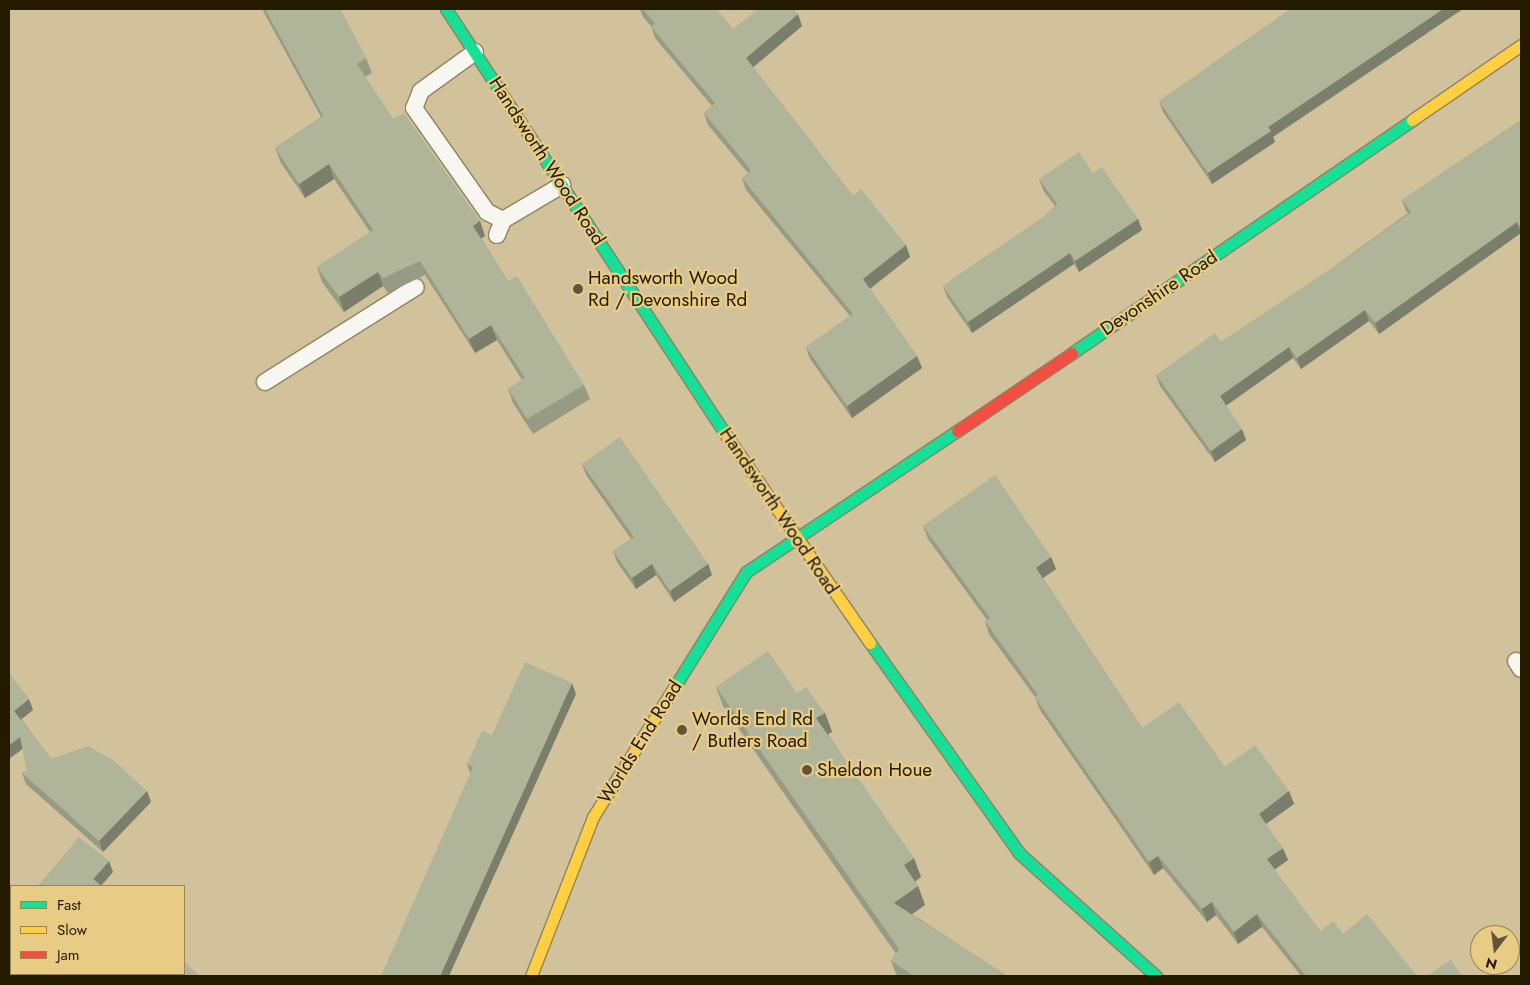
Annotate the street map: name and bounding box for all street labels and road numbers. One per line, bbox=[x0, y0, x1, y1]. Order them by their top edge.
street label: Handsworth Wood Road bbox=[484, 72, 610, 250]
street label: Devonshire Road bbox=[1096, 245, 1222, 341]
street label: Handsworth Wood Road bbox=[715, 423, 843, 599]
street label: Worlds End Road bbox=[593, 676, 687, 808]

